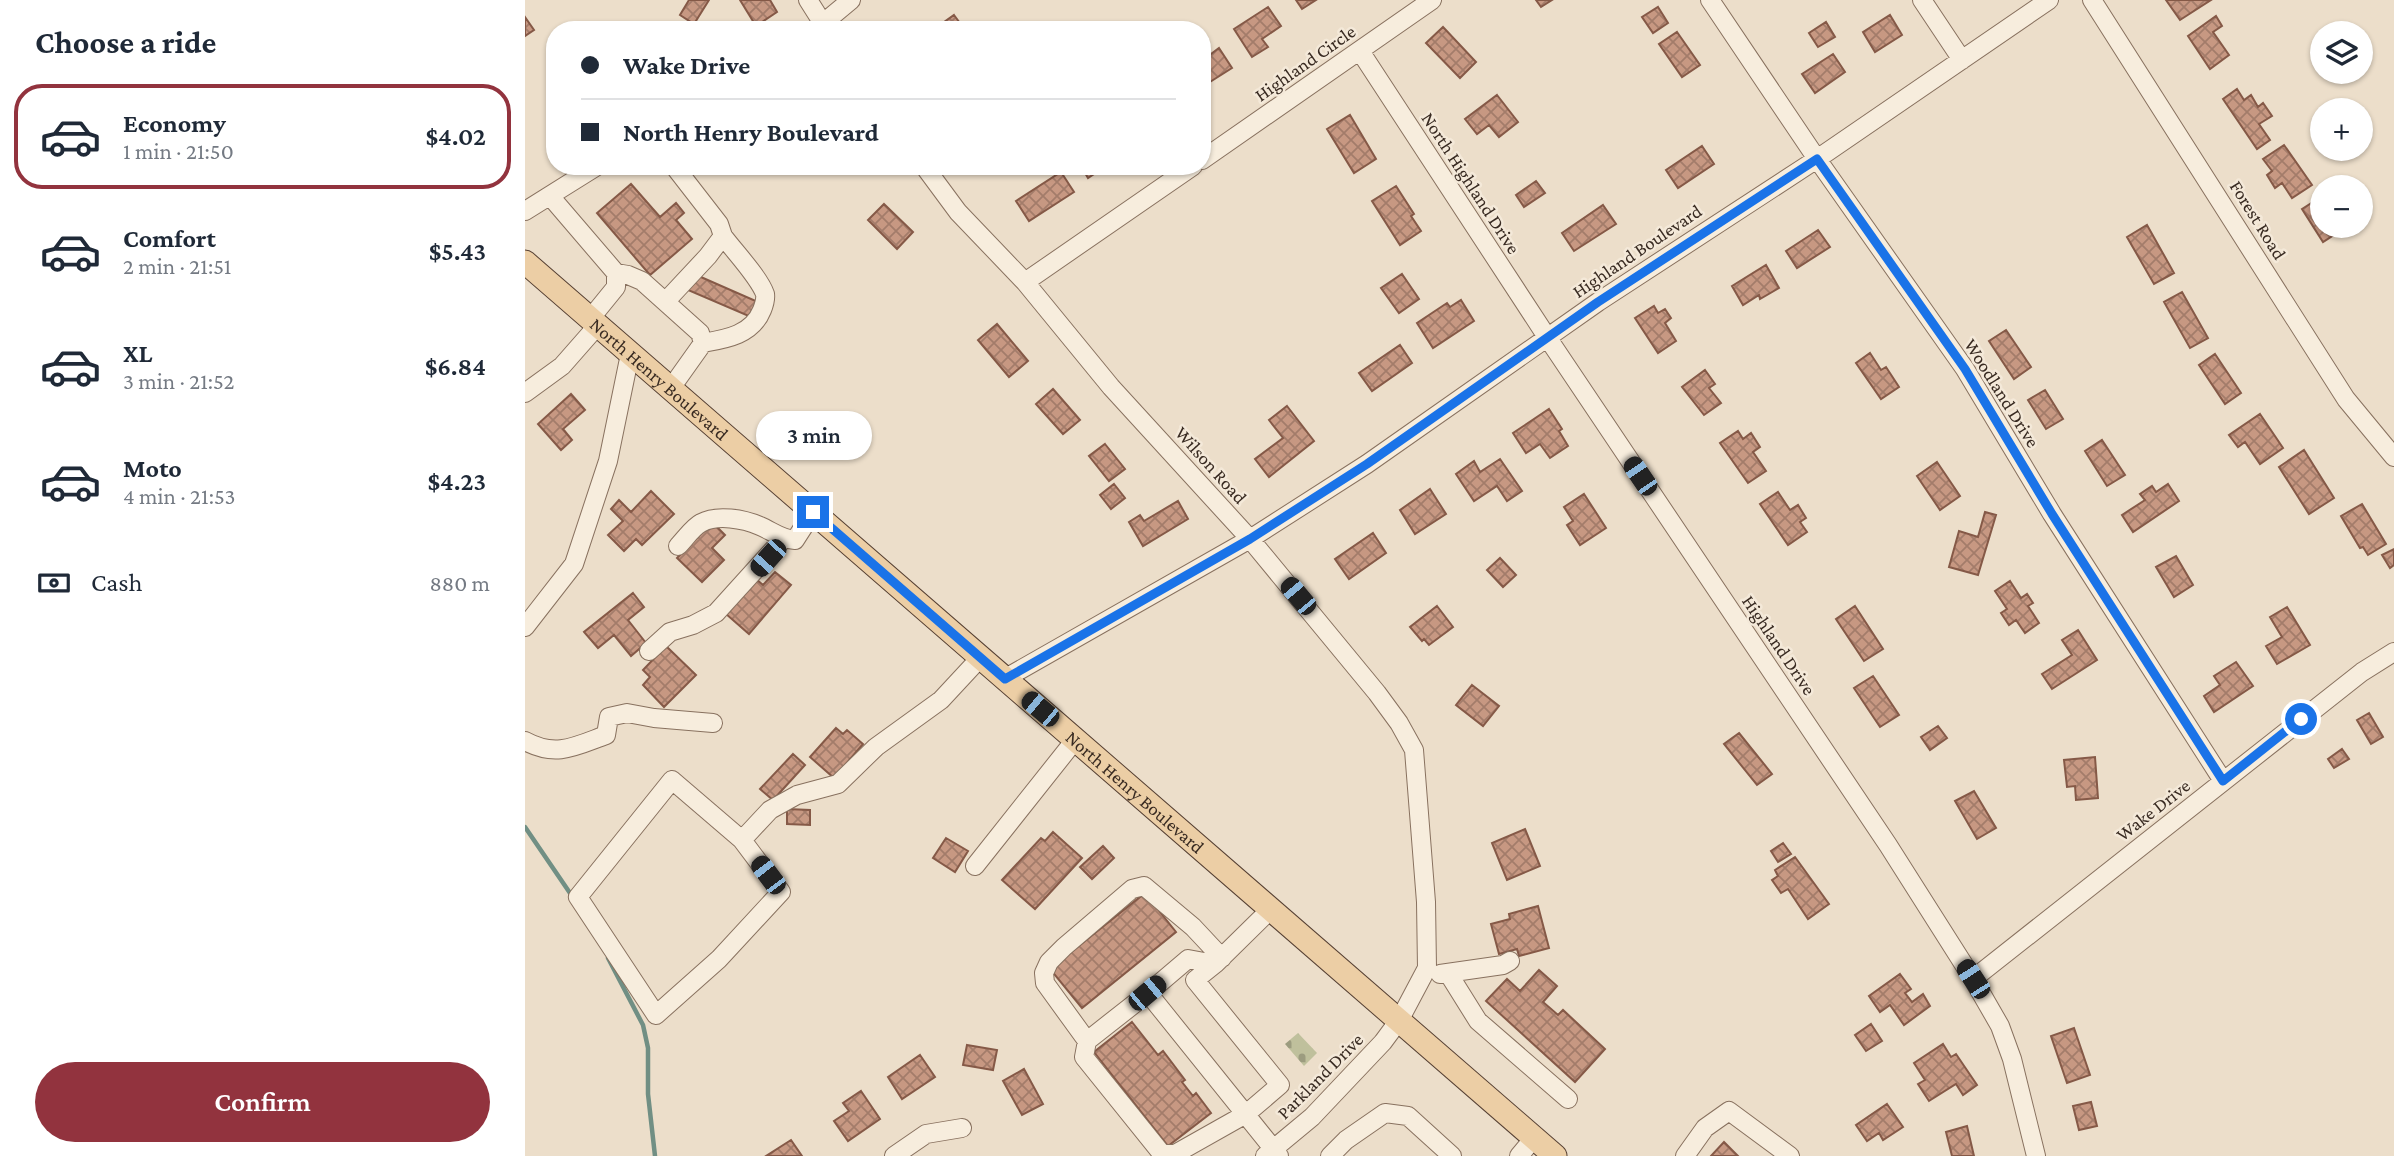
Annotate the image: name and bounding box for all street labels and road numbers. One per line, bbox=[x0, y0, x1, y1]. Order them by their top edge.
street label: Highland Circle bbox=[1251, 21, 1359, 105]
street label: North Highland Drive bbox=[1417, 108, 1525, 258]
street label: Forest Road bbox=[2226, 177, 2290, 263]
street label: Highland Boulevard bbox=[1568, 200, 1706, 302]
street label: North Henry Boulevard bbox=[586, 313, 733, 444]
street label: Woodland Drive bbox=[1960, 335, 2044, 451]
street label: Wilson Road bbox=[1171, 422, 1251, 508]
street label: Highland Drive bbox=[1738, 591, 1820, 699]
street label: North Henry Boulevard bbox=[1062, 726, 1208, 857]
street label: Wake Drive bbox=[2112, 775, 2194, 845]
street label: Parkland Drive bbox=[1273, 1029, 1367, 1123]

